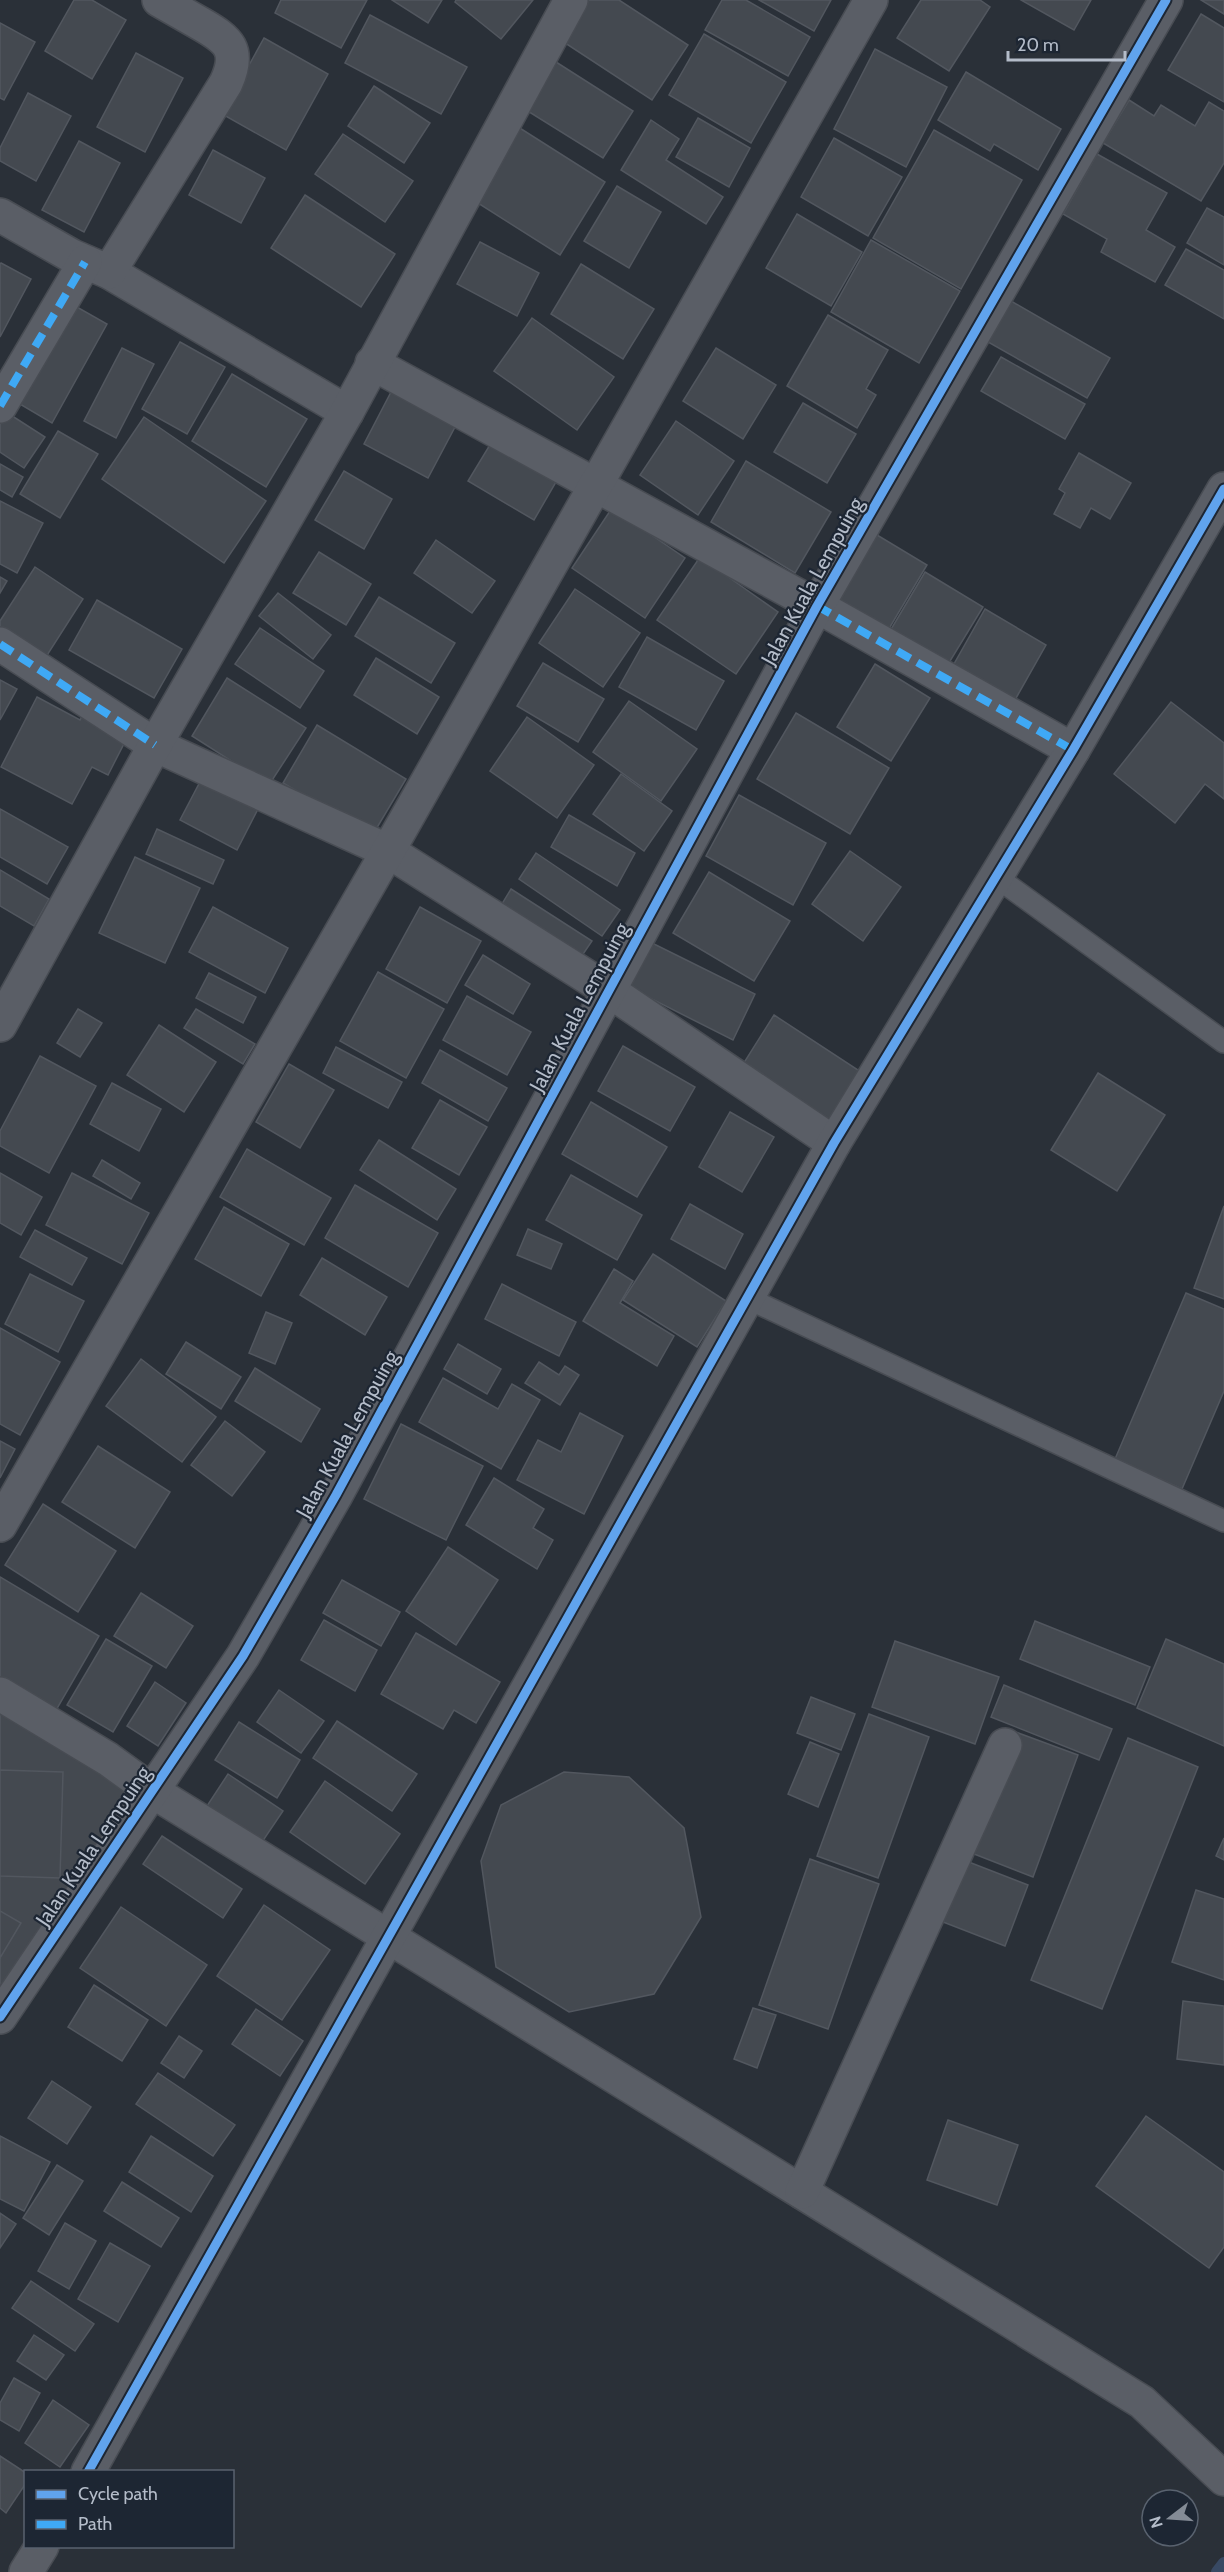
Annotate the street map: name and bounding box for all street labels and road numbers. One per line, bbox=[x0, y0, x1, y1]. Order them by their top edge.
street label: Jalan Kuala Lempuing bbox=[755, 492, 869, 670]
street label: Jalan Kuala Lempuing bbox=[523, 918, 634, 1097]
street label: Jalan Kuala Lempuing bbox=[290, 1345, 404, 1523]
street label: Jalan Kuala Lempuing bbox=[30, 1761, 156, 1932]

